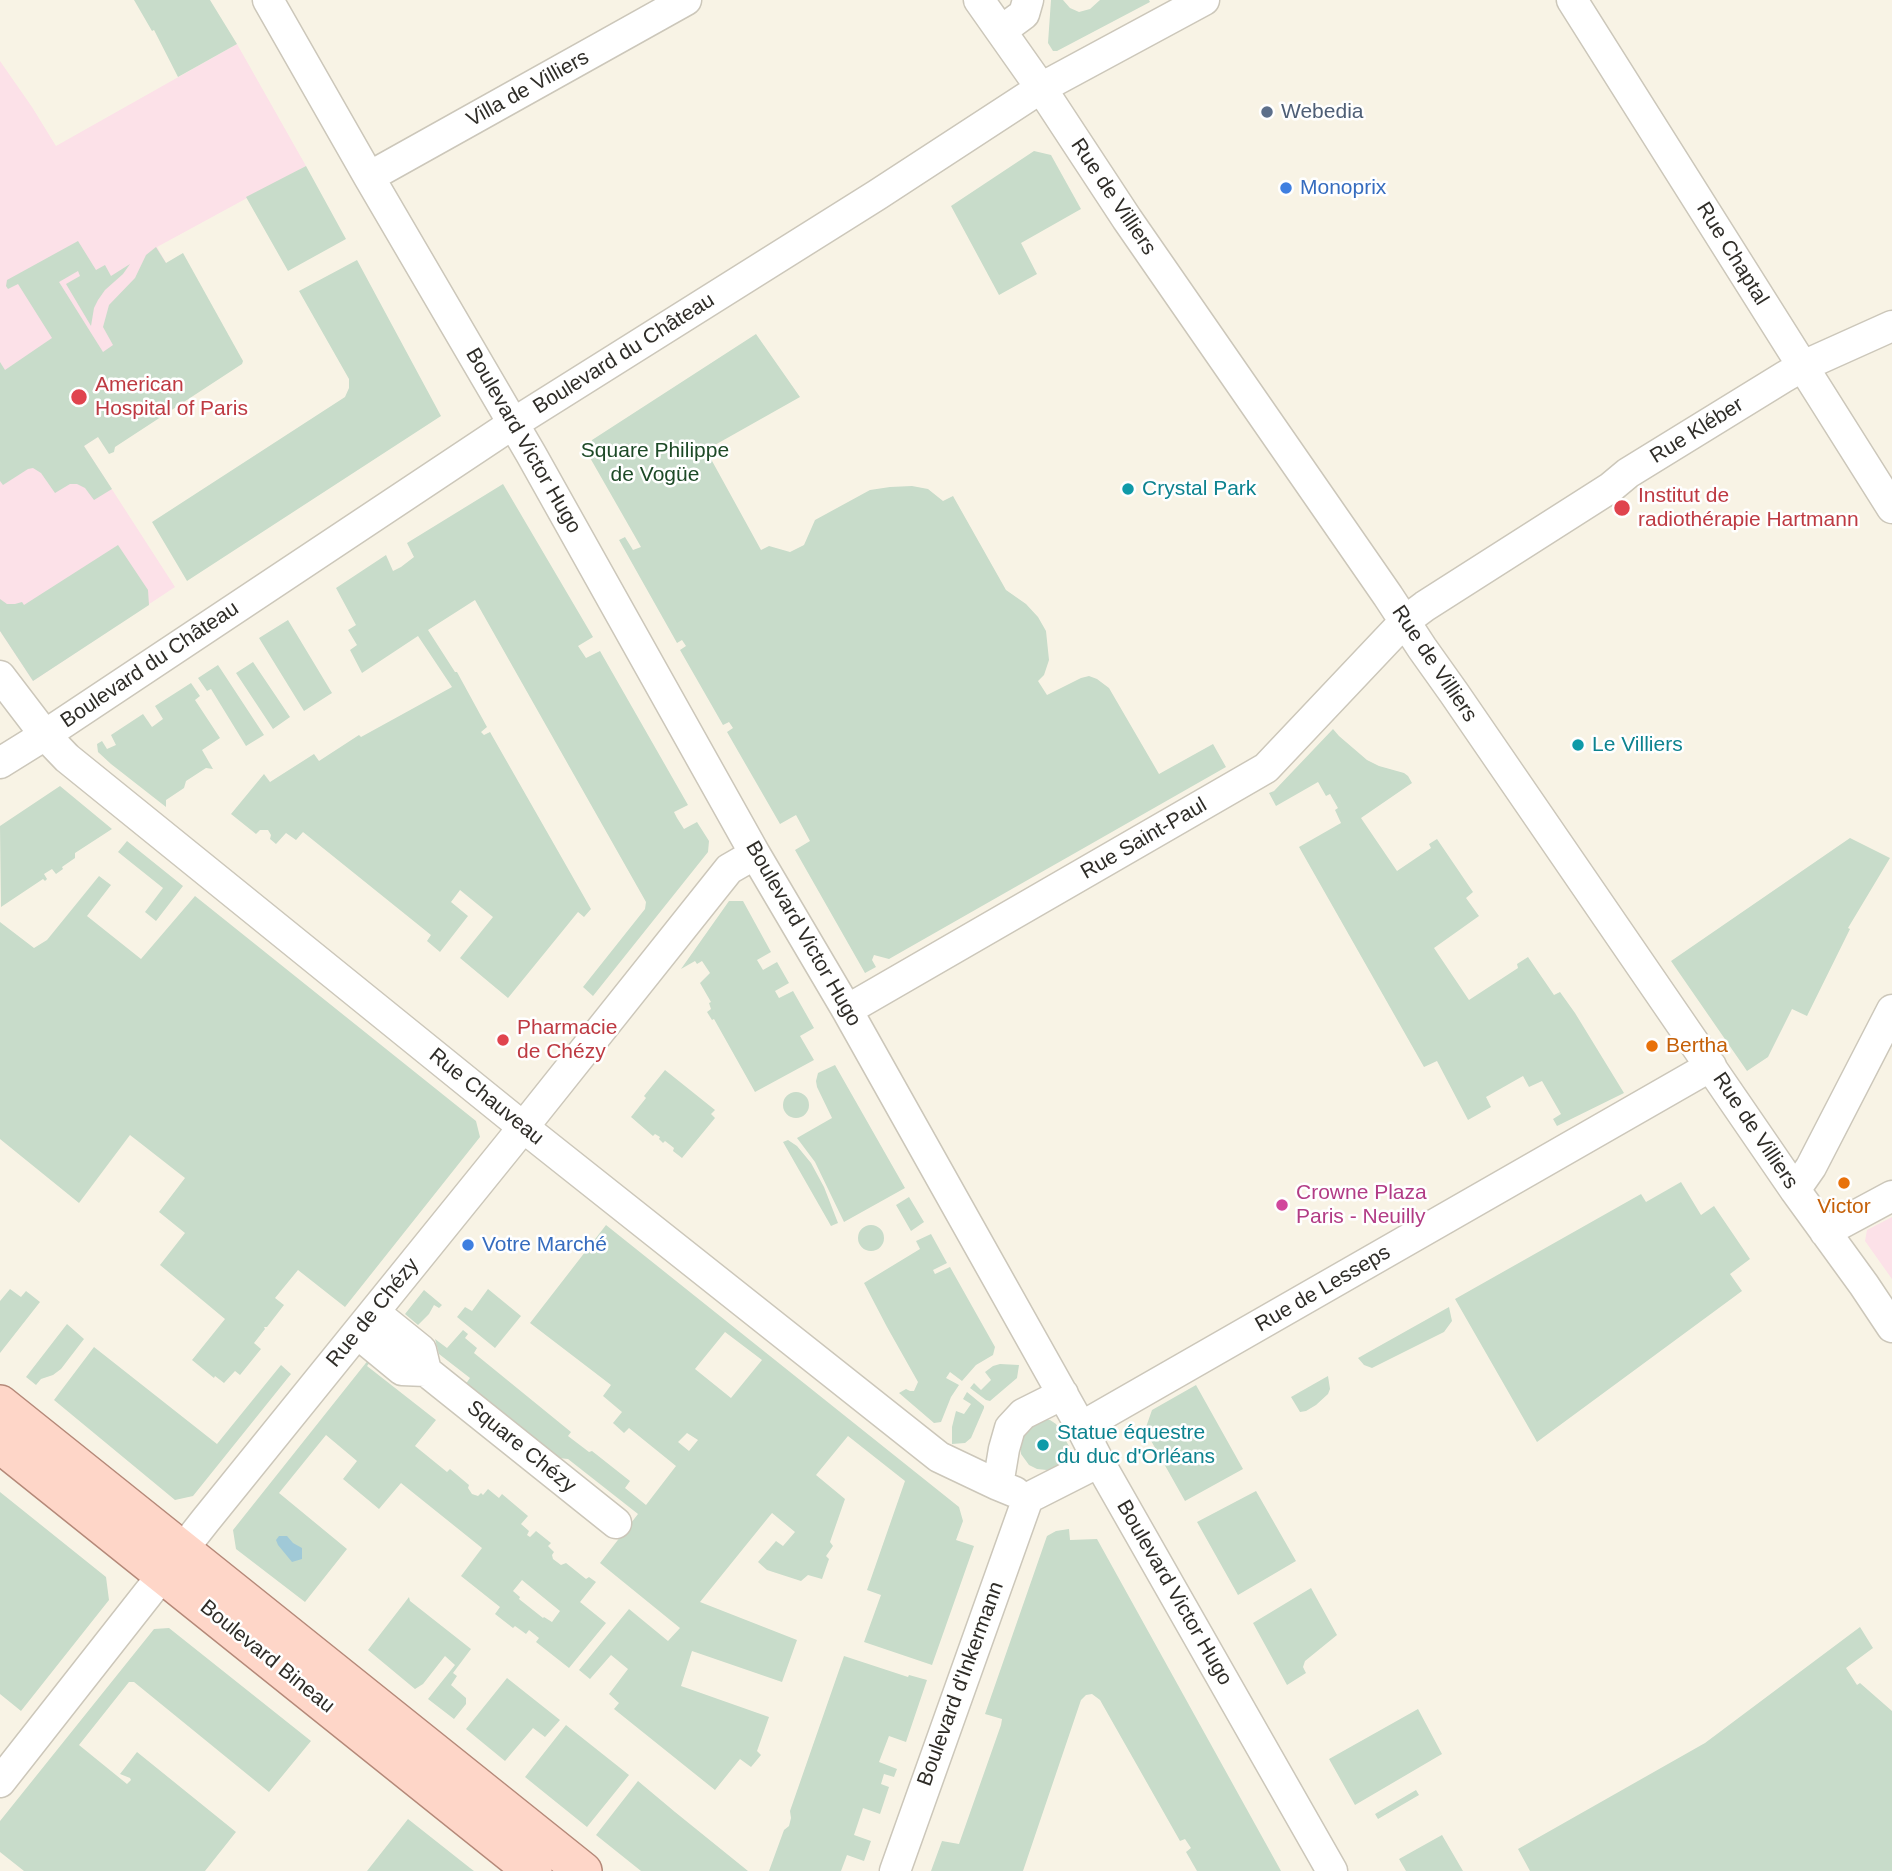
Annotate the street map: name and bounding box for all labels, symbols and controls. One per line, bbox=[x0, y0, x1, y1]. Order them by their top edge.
street label: Villa de Villiers bbox=[463, 45, 593, 133]
place label: Webedia bbox=[1281, 99, 1364, 125]
marker: Webedia bbox=[1259, 104, 1275, 120]
street label: Rue de Villiers bbox=[1065, 134, 1161, 260]
place label: Monoprix bbox=[1300, 175, 1386, 201]
marker: Monoprix bbox=[1278, 180, 1294, 196]
street label: Rue Chaptal bbox=[1690, 198, 1774, 310]
street label: Boulevard du Château bbox=[529, 288, 719, 420]
street label: Boulevard Victor Hugo bbox=[460, 344, 586, 538]
place label: American Hospital of Paris bbox=[95, 372, 248, 422]
marker: American Hospital of Paris bbox=[69, 387, 89, 407]
street label: Rue Kléber bbox=[1646, 392, 1748, 470]
park label: Square Philippe de Vogüe bbox=[581, 438, 729, 488]
place label: Crystal Park bbox=[1142, 476, 1256, 502]
marker: Crystal Park bbox=[1120, 481, 1136, 497]
place label: Institut de radiothérapie Hartmann bbox=[1638, 483, 1859, 533]
marker: Institut de radiothérapie Hartmann bbox=[1612, 498, 1632, 518]
street label: Boulevard du Château bbox=[56, 596, 244, 734]
street label: Rue de Villiers bbox=[1386, 601, 1482, 727]
place label: Le Villiers bbox=[1592, 732, 1683, 758]
marker: Le Villiers bbox=[1570, 737, 1586, 753]
street label: Rue Saint-Paul bbox=[1077, 793, 1211, 885]
street label: Boulevard Victor Hugo bbox=[740, 837, 866, 1031]
place label: Pharmacie de Chézy bbox=[517, 1015, 617, 1065]
marker: Pharmacie de Chézy bbox=[495, 1032, 511, 1048]
place label: Bertha bbox=[1666, 1033, 1728, 1059]
marker: Bertha bbox=[1644, 1038, 1660, 1054]
street label: Rue Chauveau bbox=[424, 1043, 548, 1151]
street label: Rue de Villiers bbox=[1707, 1068, 1803, 1194]
marker: Victor bbox=[1836, 1175, 1852, 1191]
place label: Crowne Plaza Paris - Neuilly bbox=[1296, 1180, 1427, 1230]
place label: Victor bbox=[1817, 1194, 1871, 1220]
marker: Crowne Plaza Paris - Neuilly bbox=[1274, 1197, 1290, 1213]
place label: Votre Marché bbox=[482, 1232, 607, 1258]
marker: Votre Marché bbox=[460, 1237, 476, 1253]
street label: Rue de Lesseps bbox=[1251, 1240, 1395, 1338]
street label: Rue de Chézy bbox=[321, 1253, 425, 1373]
street label: Square Chézy bbox=[461, 1395, 581, 1499]
place label: Statue équestre du duc d'Orléans bbox=[1057, 1420, 1215, 1470]
marker: Statue équestre du duc d'Orléans bbox=[1035, 1437, 1051, 1453]
street label: Boulevard Victor Hugo bbox=[1111, 1496, 1237, 1690]
street label: Boulevard d'Inkermann bbox=[912, 1579, 1010, 1789]
street label: Boulevard Bineau bbox=[195, 1595, 339, 1719]

